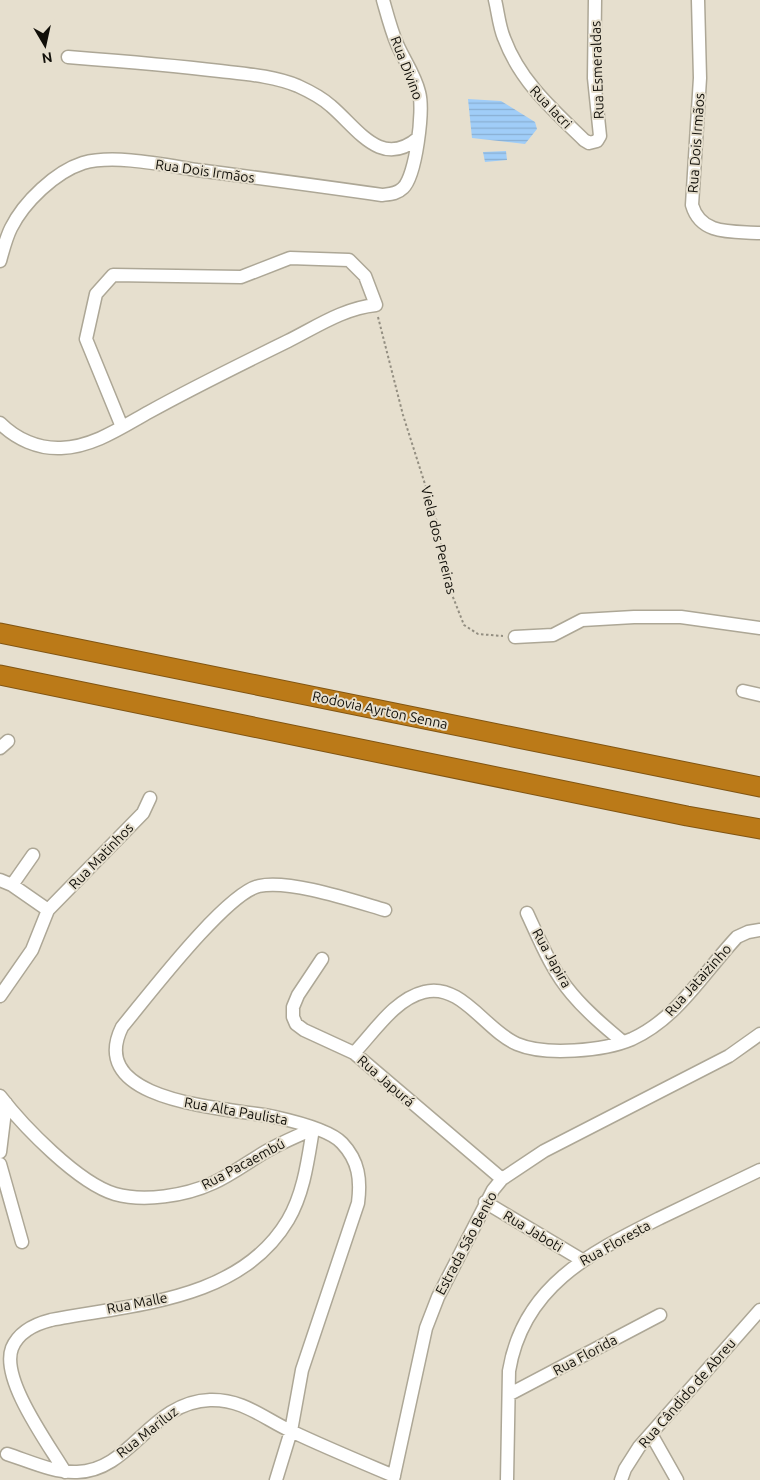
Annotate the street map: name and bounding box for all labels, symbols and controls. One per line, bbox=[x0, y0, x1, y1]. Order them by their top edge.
north arrow bbox=[20, 20, 70, 70]
street label: Rua Esmeraldas bbox=[587, 21, 607, 119]
street label: Rua Divino bbox=[388, 34, 426, 102]
text: N bbox=[41, 49, 53, 67]
street label: Rua Iacri bbox=[527, 82, 575, 132]
street label: Rua Dois Irmãos bbox=[685, 92, 707, 194]
street label: Rua Dois Irmãos bbox=[154, 156, 256, 186]
street label: Viela dos Pereiras bbox=[418, 484, 460, 596]
street label: Rodovia Ayrton Senna bbox=[311, 688, 449, 732]
street label: Rua Matinhos bbox=[65, 820, 137, 892]
street label: Rua Japira bbox=[529, 926, 575, 990]
street label: Rua Jataizinho bbox=[662, 941, 734, 1019]
street label: Rua Japurá bbox=[354, 1052, 418, 1110]
street label: Rua Alta Paulista bbox=[183, 1094, 289, 1128]
street label: Rua Pacaembú bbox=[199, 1135, 287, 1193]
street label: Estrada São Bento bbox=[432, 1189, 500, 1297]
street label: Rua Jaboti bbox=[500, 1207, 566, 1255]
street label: Rua Floresta bbox=[577, 1217, 653, 1269]
street label: Rua Malle bbox=[105, 1289, 169, 1317]
street label: Rua Florida bbox=[550, 1331, 620, 1379]
street label: Rua Cândido de Abreu bbox=[635, 1335, 739, 1451]
street label: Rua Mariluz bbox=[113, 1403, 181, 1461]

